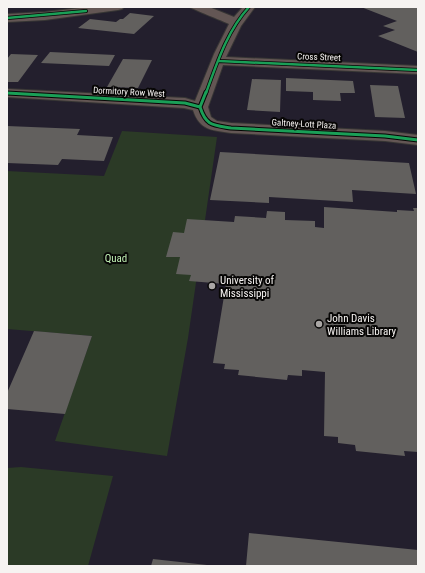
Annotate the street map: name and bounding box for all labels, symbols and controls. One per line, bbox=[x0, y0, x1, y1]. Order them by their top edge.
street label: Cross Street bbox=[297, 51, 341, 63]
street label: Dormitory Row West bbox=[93, 85, 165, 99]
street label: Galtney-Lott Plaza bbox=[271, 117, 337, 131]
park label: Quad bbox=[105, 252, 127, 265]
place label: University of Mississippi bbox=[220, 274, 275, 300]
marker: University of Mississippi bbox=[207, 281, 217, 291]
place label: John Davis Williams Library bbox=[327, 312, 397, 338]
marker: John Davis Williams Library bbox=[314, 319, 324, 329]

